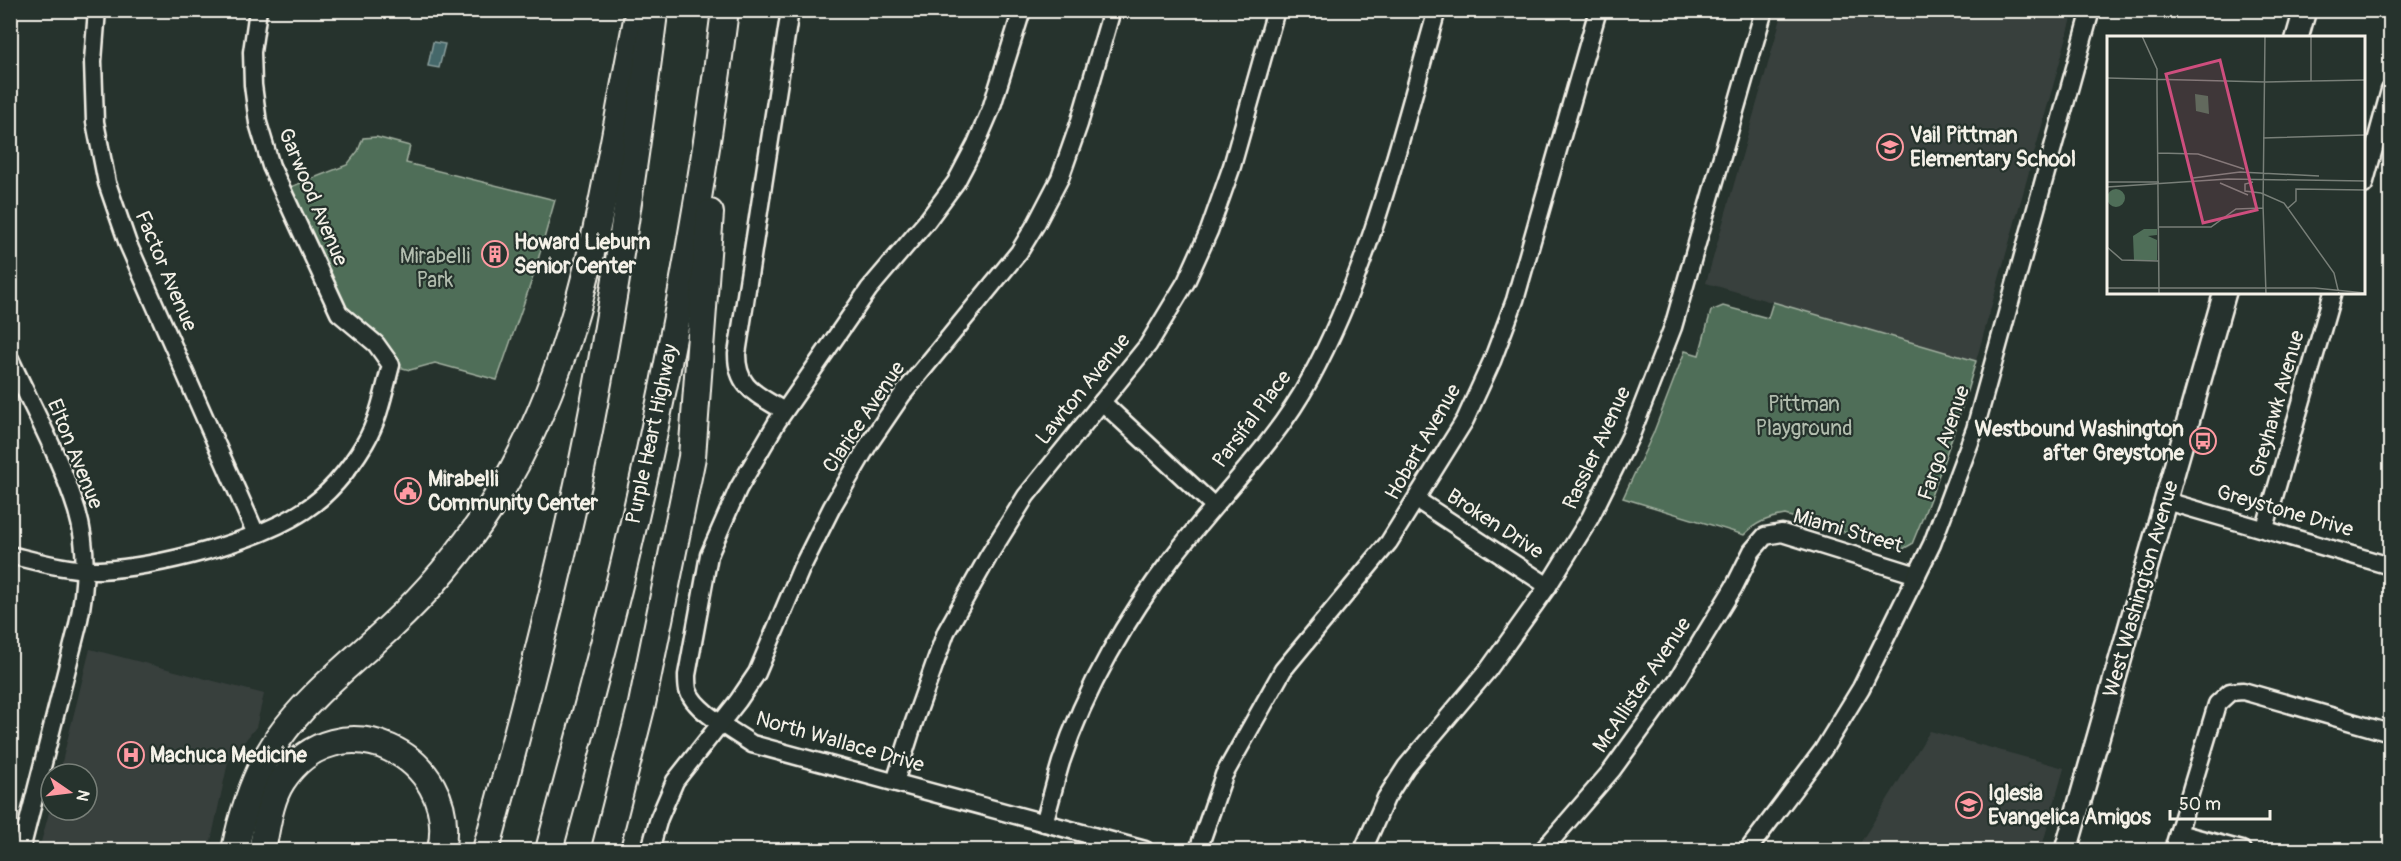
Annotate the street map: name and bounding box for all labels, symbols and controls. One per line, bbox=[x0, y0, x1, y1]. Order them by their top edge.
inset map bbox=[2107, 36, 2365, 294]
place label: Vail Pittman Elementary School bbox=[1910, 122, 2076, 173]
street label: Garwood Avenue bbox=[272, 124, 354, 271]
school or university icon: Vail Pittman Elementary School bbox=[1875, 132, 1905, 162]
street label: Factor Avenue bbox=[129, 207, 204, 336]
place label: Howard Lieburn Senior Center bbox=[514, 229, 651, 280]
building icon: Howard Lieburn Senior Center bbox=[480, 239, 510, 269]
park label: Mirabelli Park bbox=[400, 243, 471, 294]
street label: Lawton Avenue bbox=[1030, 327, 1137, 450]
street label: Greyhawk Avenue bbox=[2243, 327, 2311, 481]
street label: Purple Heart Highway bbox=[620, 342, 684, 526]
street label: Clarice Avenue bbox=[817, 355, 912, 478]
street label: Parsifal Place bbox=[1206, 364, 1298, 473]
street label: Hobart Avenue bbox=[1379, 379, 1467, 505]
street label: Fargo Avenue bbox=[1912, 381, 1976, 504]
street label: Rassler Avenue bbox=[1557, 382, 1638, 514]
park label: Pittman Playground bbox=[1756, 391, 1852, 442]
street label: Elton Avenue bbox=[41, 395, 110, 514]
place label: Westbound Washington after Greystone bbox=[1974, 416, 2185, 467]
bus stop icon: Westbound Washington after Greystone bbox=[2188, 426, 2218, 456]
place label: Mirabelli Community Center bbox=[428, 466, 598, 517]
public building icon: Mirabelli Community Center bbox=[393, 476, 423, 506]
street label: West Washington Avenue bbox=[2097, 477, 2185, 701]
street label: Greystone Drive bbox=[2214, 479, 2357, 544]
street label: Broken Drive bbox=[1441, 483, 1549, 566]
street label: Miami Street bbox=[1790, 503, 1906, 560]
street label: McAllister Avenue bbox=[1587, 611, 1698, 758]
street label: North Wallace Drive bbox=[753, 705, 928, 779]
hospital icon: Machuca Medicine bbox=[116, 740, 146, 770]
place label: Machuca Medicine bbox=[150, 742, 308, 769]
north arrow bbox=[39, 762, 99, 822]
place label: Iglesia Evangelica Amigos bbox=[1988, 780, 2151, 831]
scale bar bbox=[2170, 783, 2270, 821]
text: N bbox=[72, 788, 94, 803]
school or university icon: Iglesia Evangelica Amigos bbox=[1954, 790, 1984, 820]
text: 50 m bbox=[2179, 793, 2221, 816]

